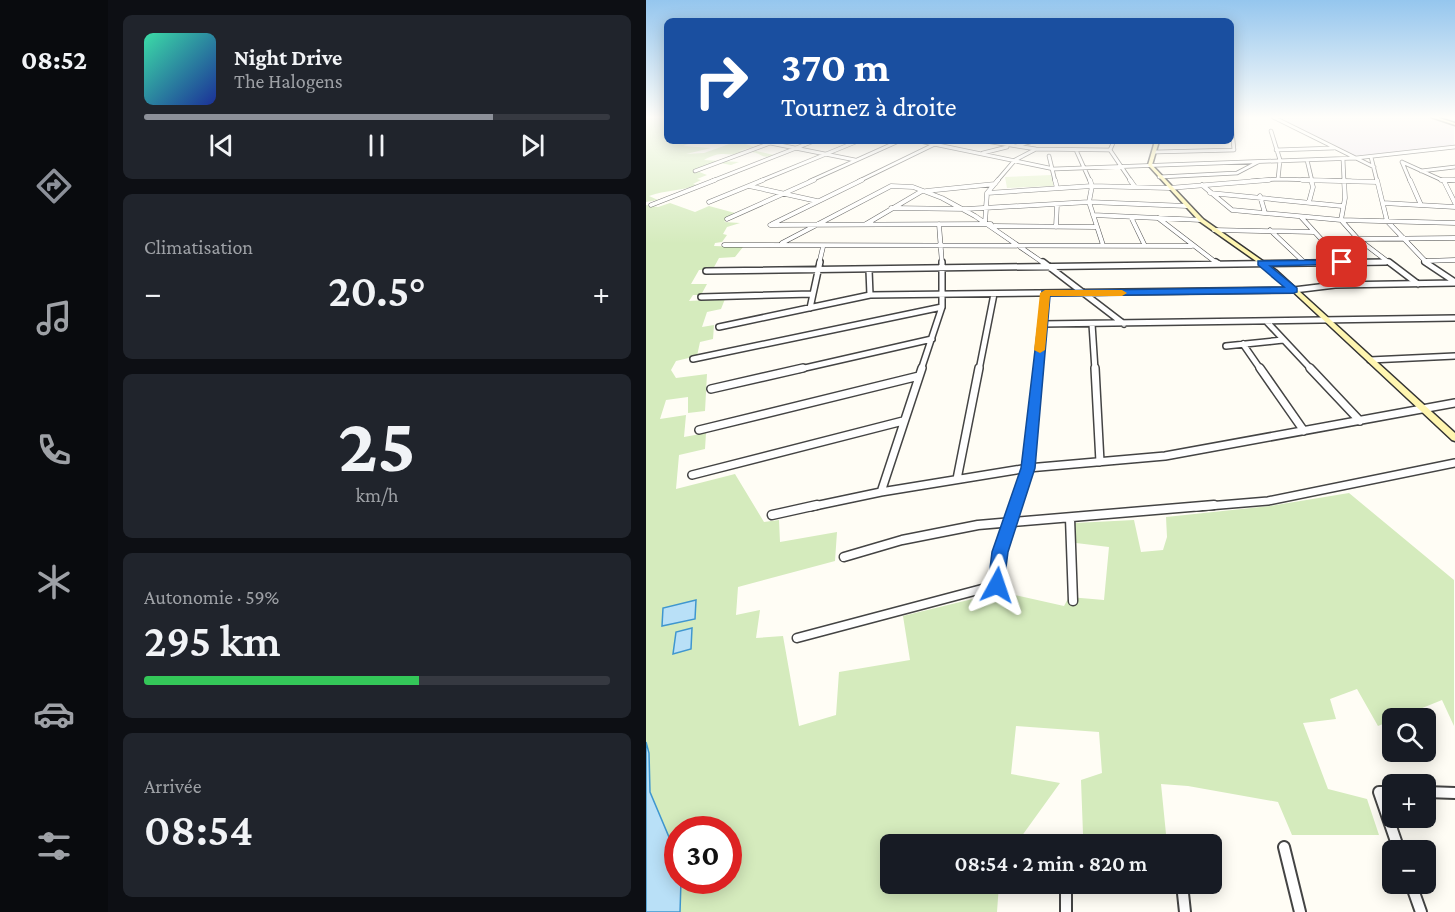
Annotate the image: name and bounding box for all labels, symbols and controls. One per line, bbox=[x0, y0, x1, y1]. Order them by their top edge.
icon: right bbox=[682, 42, 760, 120]
text: 370 m bbox=[781, 43, 890, 90]
text: 08:52 bbox=[21, 45, 87, 75]
text: Night Drive bbox=[234, 45, 342, 70]
text: The Halogens bbox=[234, 70, 343, 92]
text: Tournez à droite bbox=[781, 92, 957, 122]
icon: previous bbox=[205, 129, 238, 162]
icon: pause bbox=[360, 129, 393, 162]
icon: next bbox=[516, 129, 549, 162]
icon: directions bbox=[33, 165, 75, 207]
text: Climatisation bbox=[144, 236, 253, 258]
pin bbox=[1316, 236, 1367, 287]
icon: arrive bbox=[1325, 245, 1358, 278]
text: 20.5° bbox=[328, 266, 426, 316]
text: − bbox=[144, 274, 161, 311]
text: + bbox=[593, 274, 610, 311]
icon: music bbox=[33, 297, 75, 339]
text: 25 bbox=[338, 401, 416, 488]
icon: phone bbox=[33, 429, 75, 471]
text: km/h bbox=[355, 484, 399, 506]
position arrow bbox=[965, 553, 1029, 617]
icon: climate bbox=[33, 561, 75, 603]
text: Autonomie · 59% bbox=[144, 586, 279, 608]
text: 295 km bbox=[144, 616, 281, 666]
icon: car bbox=[33, 693, 75, 735]
map controls bbox=[1382, 708, 1436, 894]
button: search bbox=[1382, 708, 1436, 762]
button: + bbox=[1382, 774, 1436, 828]
text: Arrivée bbox=[144, 775, 201, 797]
text: 08:54 bbox=[144, 805, 253, 855]
speed limit sign: 30 bbox=[664, 816, 742, 894]
icon: filters bbox=[33, 825, 75, 867]
button: − bbox=[1382, 840, 1436, 894]
text: 08:54 · 2 min · 820 m bbox=[955, 851, 1147, 876]

